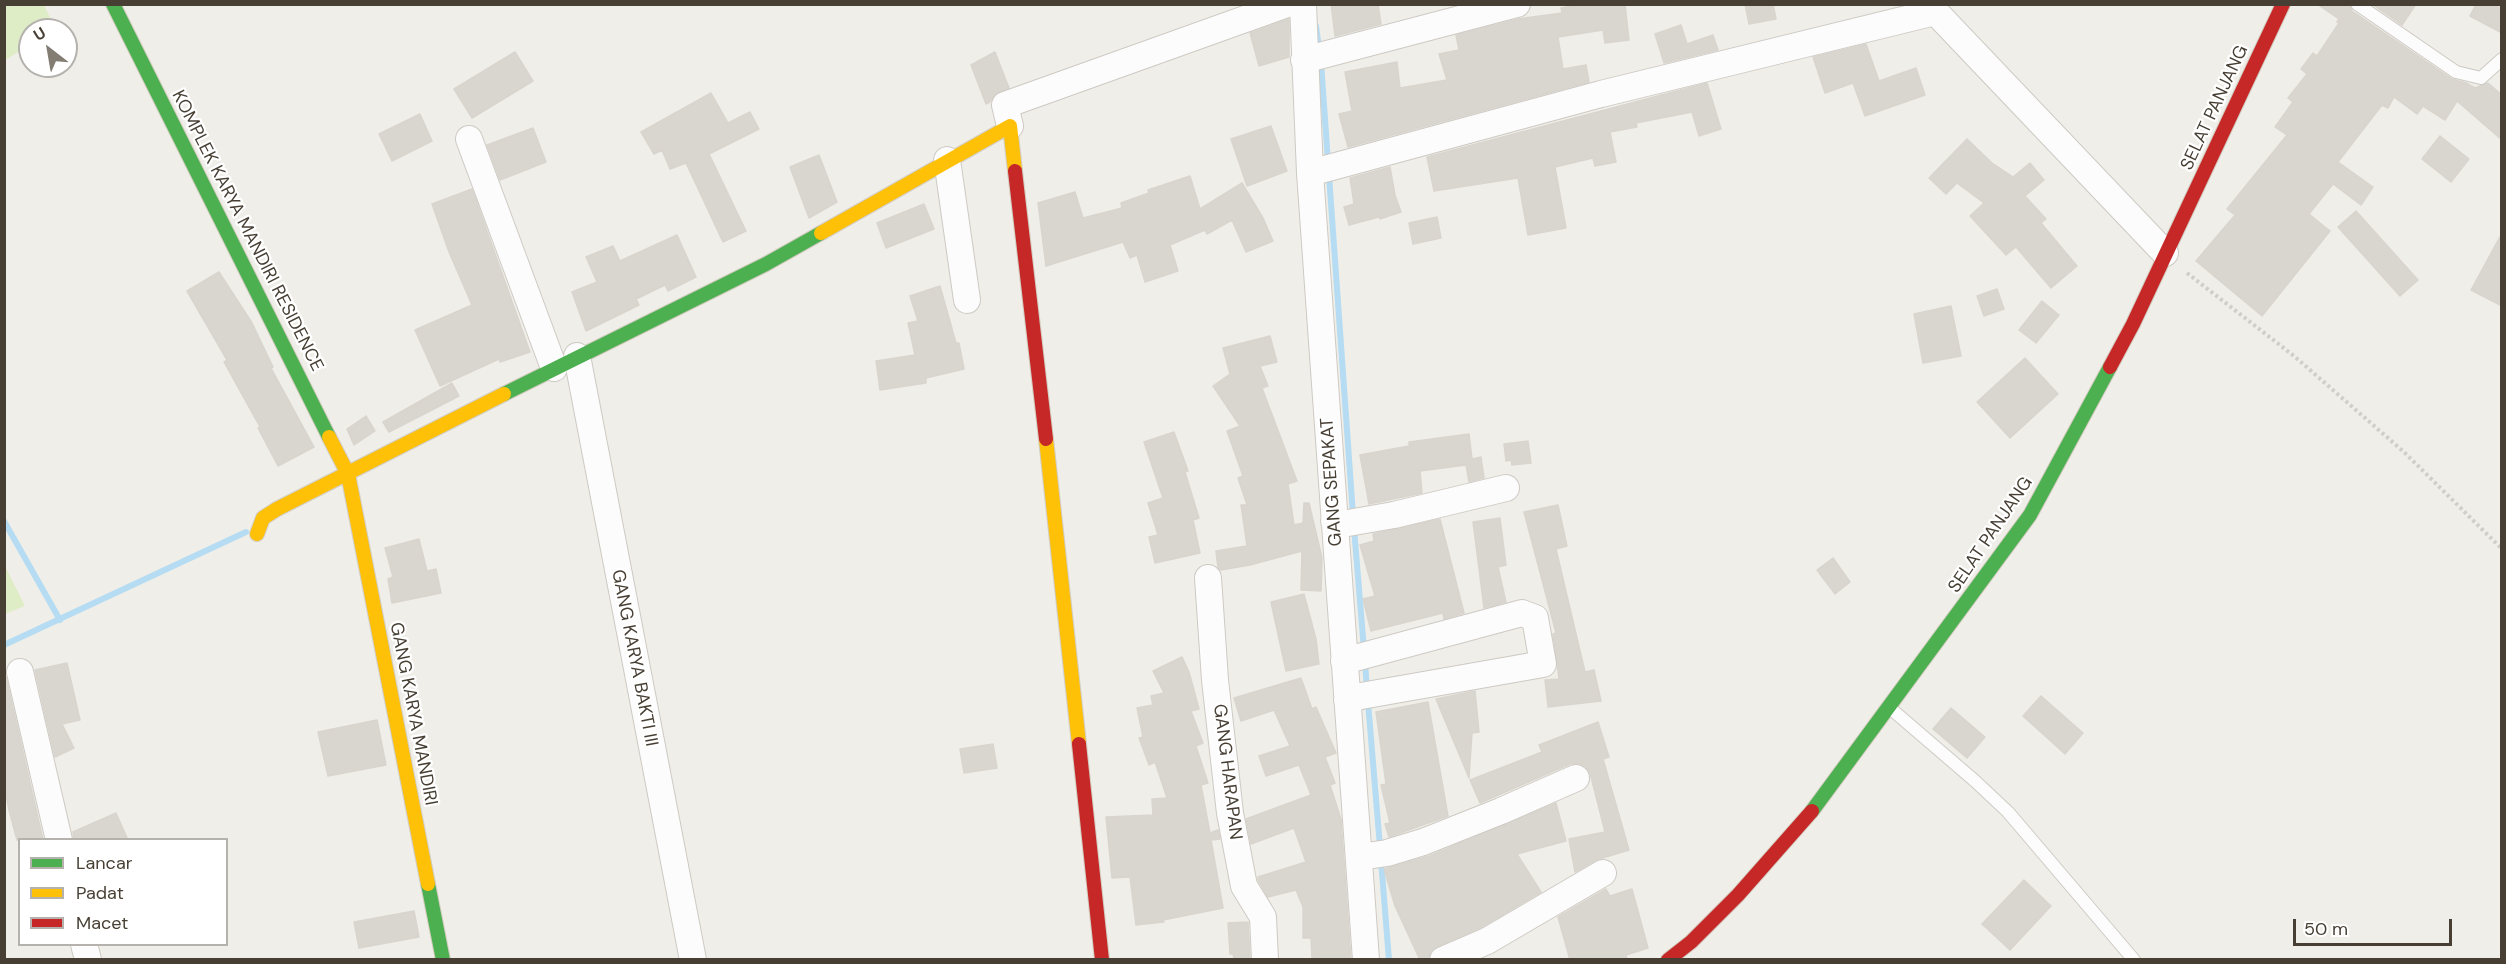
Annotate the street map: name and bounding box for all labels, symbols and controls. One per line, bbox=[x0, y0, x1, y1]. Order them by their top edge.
north arrow bbox=[18, 18, 78, 78]
text: U bbox=[29, 22, 50, 46]
street label: SELAT PANJANG bbox=[2177, 42, 2253, 174]
street label: KOMPLEK KARYA MANDIRI RESIDENCE bbox=[167, 87, 327, 375]
street label: GANG SEPAKAT bbox=[1317, 417, 1347, 547]
street label: SELAT PANJANG bbox=[1944, 473, 2038, 597]
street label: GANG KARYA BAKTI III bbox=[606, 568, 662, 748]
street label: GANG KARYA MANDIRI bbox=[385, 621, 441, 807]
street label: GANG HARAPAN bbox=[1208, 703, 1246, 841]
legend bbox=[18, 838, 228, 946]
text: Lancar bbox=[76, 851, 132, 875]
text: Padat bbox=[76, 881, 124, 905]
scale bar bbox=[2296, 907, 2455, 945]
text: Macet bbox=[76, 911, 128, 935]
text: 50 m bbox=[2304, 917, 2348, 941]

